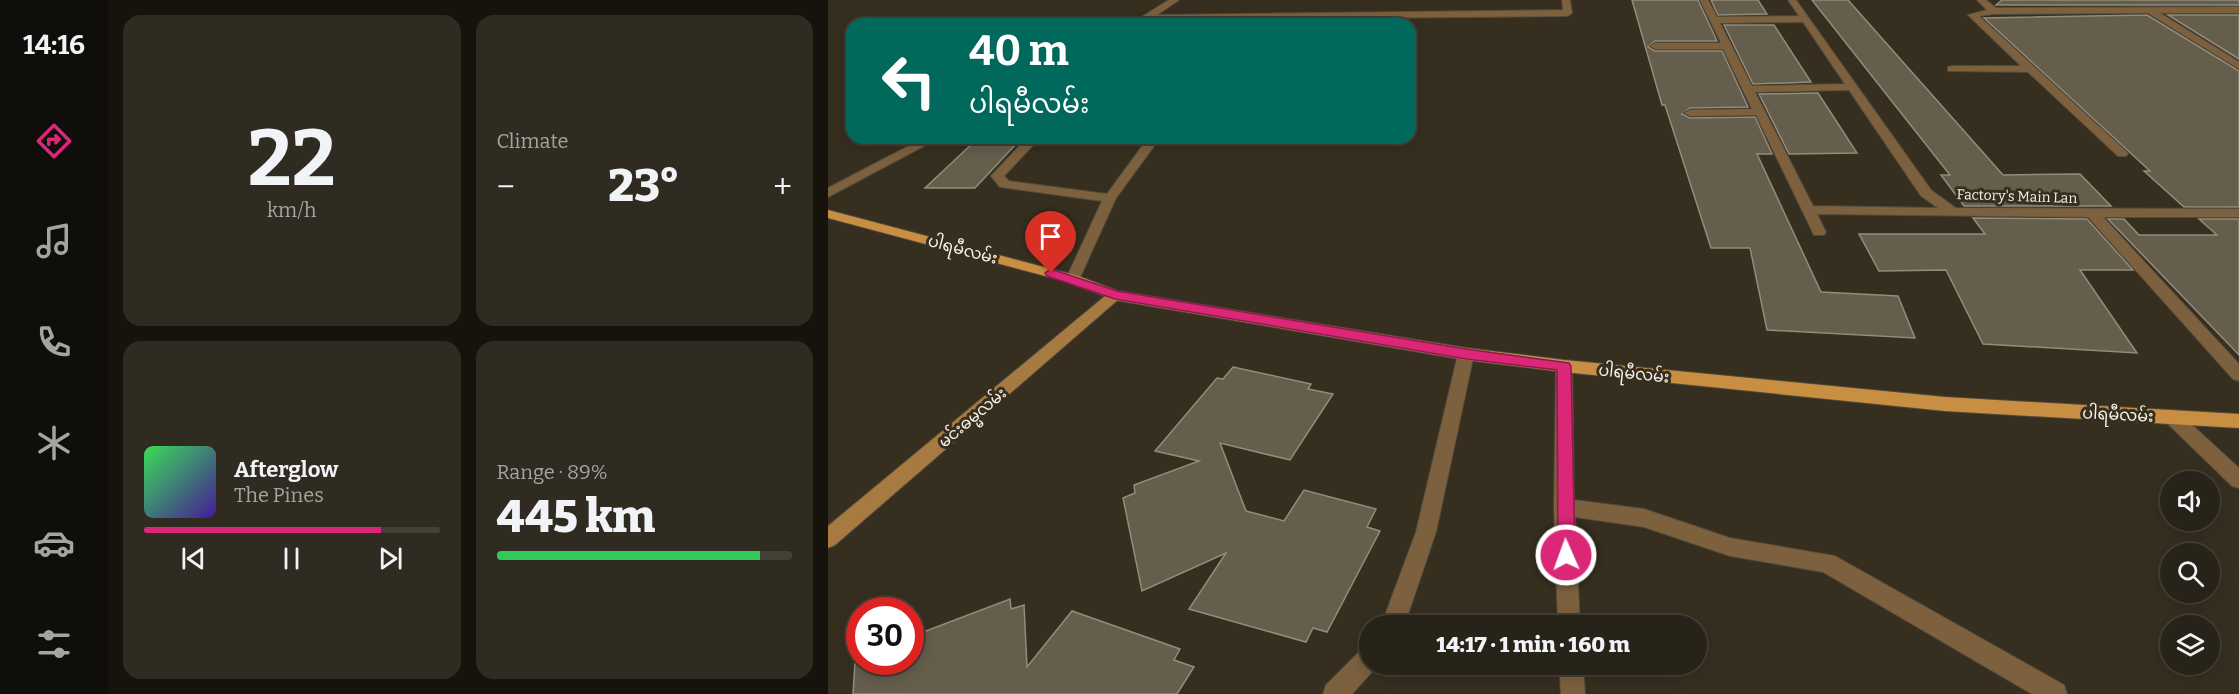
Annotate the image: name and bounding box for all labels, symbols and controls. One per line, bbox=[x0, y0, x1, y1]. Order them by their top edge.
text: 40 m bbox=[969, 26, 1069, 76]
text: 14:16 bbox=[23, 29, 85, 61]
icon: left bbox=[870, 42, 948, 120]
text: ပါရမီလမ်း bbox=[969, 88, 1089, 120]
text: 22 bbox=[248, 112, 336, 206]
icon: directions bbox=[33, 120, 75, 162]
text: Climate bbox=[497, 129, 568, 153]
text: 23° bbox=[608, 159, 680, 213]
text: − bbox=[497, 167, 515, 207]
text: + bbox=[773, 167, 792, 207]
street label: Factory's Main Lan bbox=[1956, 186, 2078, 207]
text: km/h bbox=[267, 198, 317, 222]
pin bbox=[1025, 211, 1076, 273]
icon: music bbox=[33, 220, 75, 262]
icon: arrive bbox=[1034, 220, 1067, 253]
street label: ပါရမီလမ်း bbox=[925, 229, 1000, 272]
icon: phone bbox=[33, 321, 75, 363]
street label: ပါရမီလမ်း bbox=[1597, 358, 1671, 391]
street label: မင်းဓမ္မလမ်း bbox=[933, 382, 1013, 455]
street label: ပါရမီလမ်း bbox=[2082, 401, 2154, 430]
icon: climate bbox=[33, 422, 75, 464]
text: Afterglow bbox=[234, 456, 338, 483]
text: Range · 89% bbox=[497, 460, 608, 484]
map controls bbox=[2160, 471, 2220, 675]
button: sound bbox=[2160, 471, 2220, 531]
text: The Pines bbox=[234, 483, 324, 507]
text: 445 km bbox=[497, 490, 655, 544]
icon: car bbox=[33, 522, 75, 564]
position arrow bbox=[1534, 523, 1598, 587]
icon: previous bbox=[177, 542, 210, 575]
icon: pause bbox=[275, 542, 308, 575]
icon: next bbox=[374, 542, 407, 575]
button: search bbox=[2160, 543, 2220, 603]
speed limit sign: 30 bbox=[846, 597, 924, 675]
button: layers bbox=[2160, 615, 2220, 675]
icon: filters bbox=[33, 623, 75, 665]
text: 14:17 · 1 min · 160 m bbox=[1436, 631, 1630, 658]

